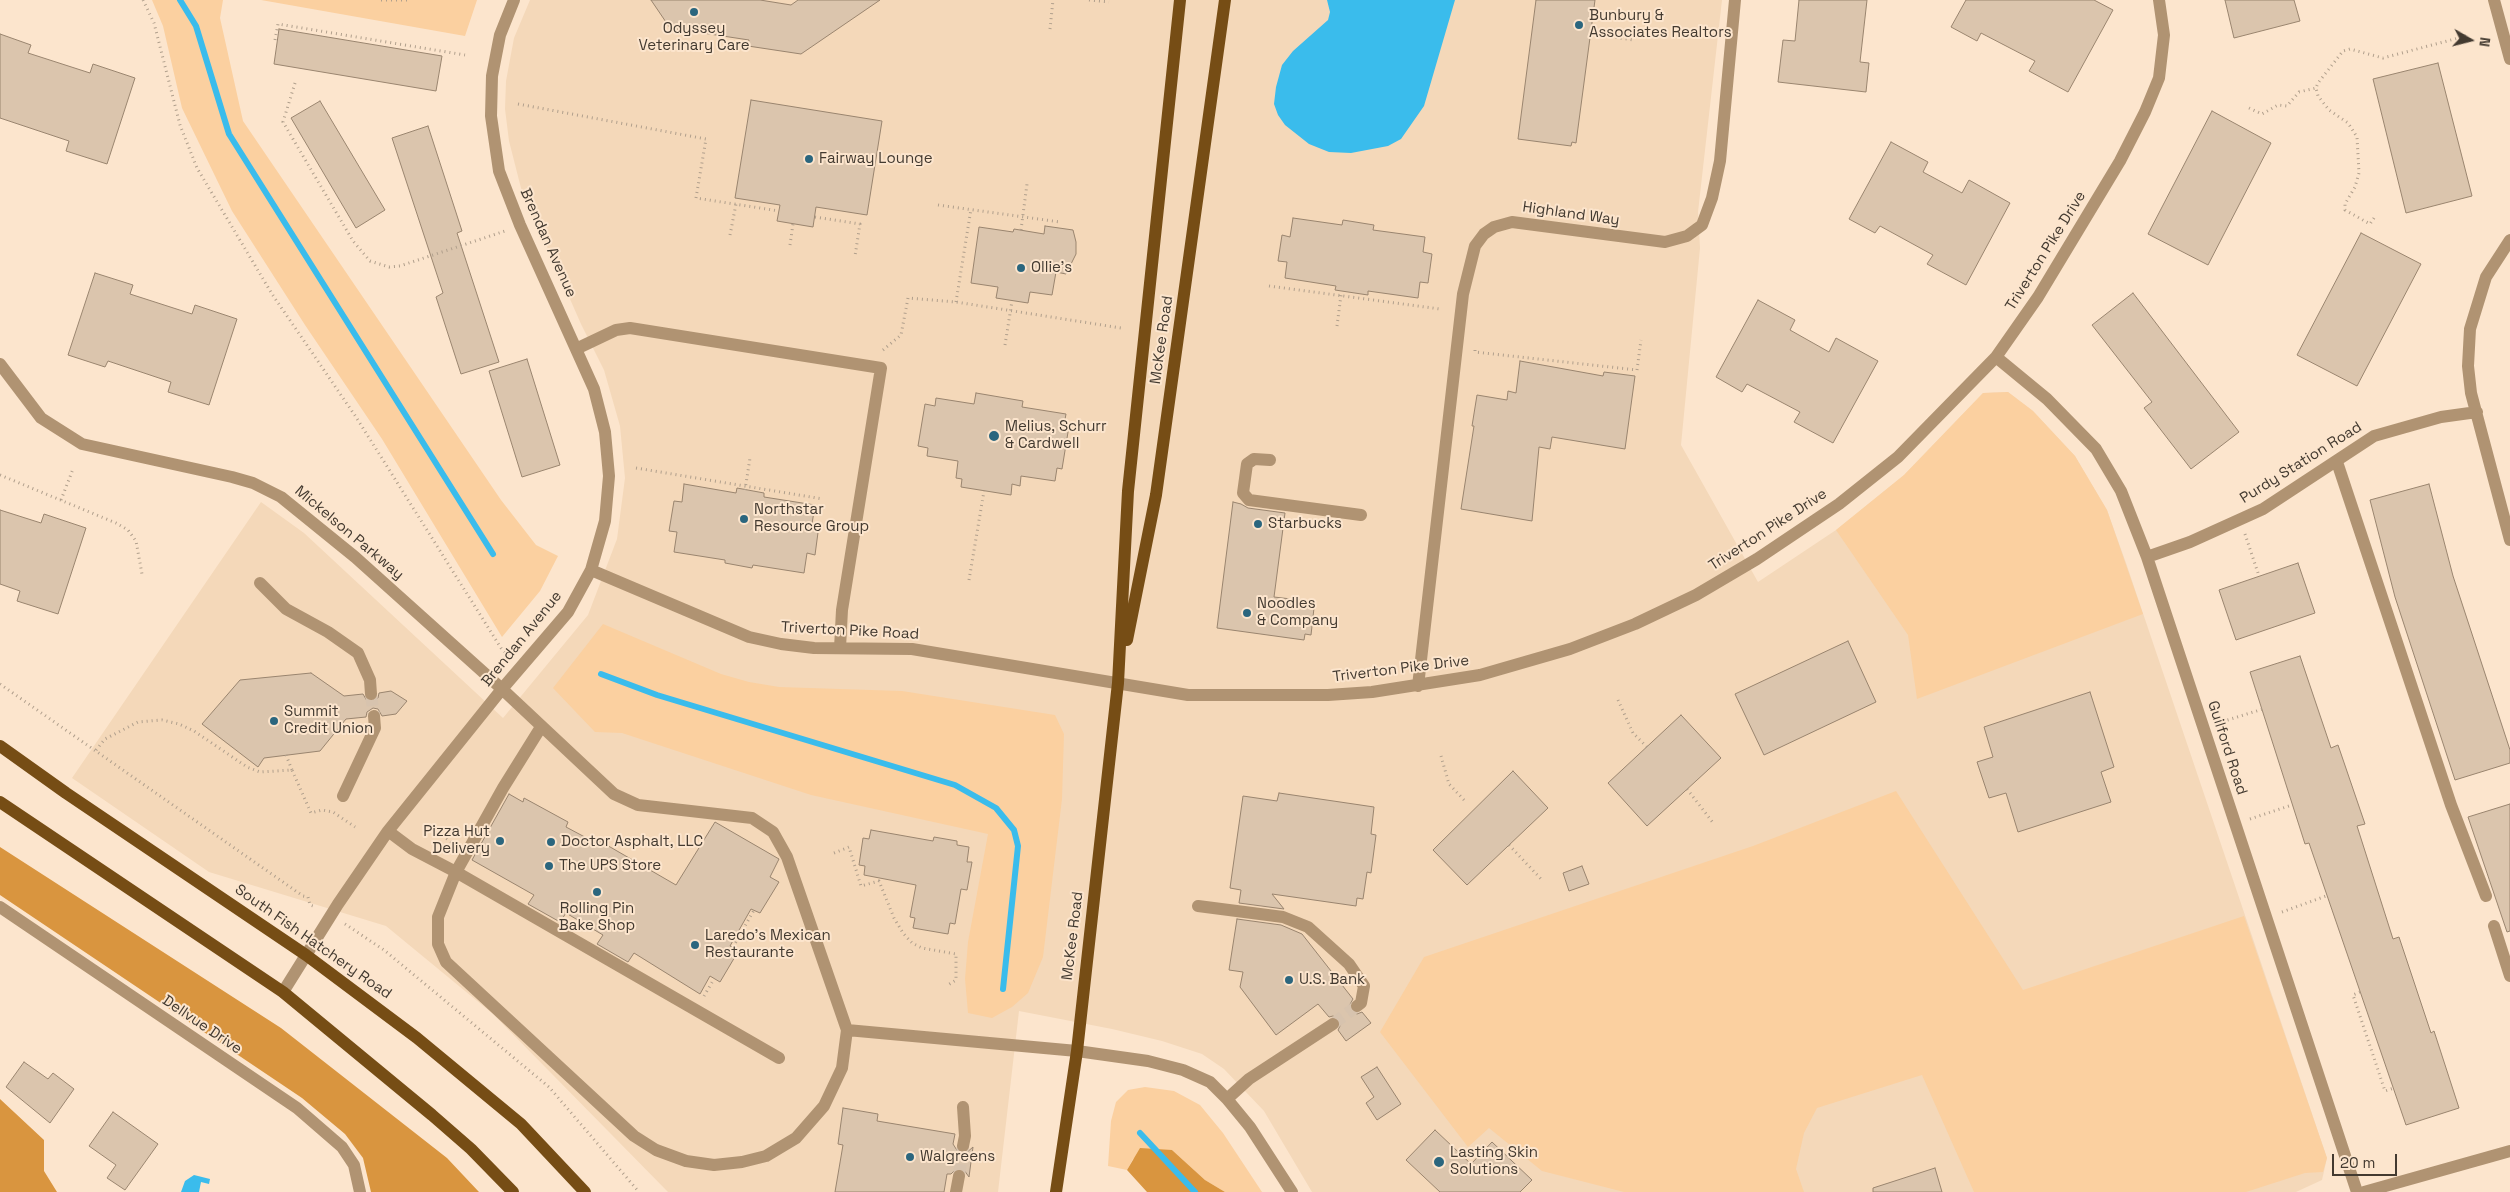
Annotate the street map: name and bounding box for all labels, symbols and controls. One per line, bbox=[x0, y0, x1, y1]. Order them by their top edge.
marker: Odyssey Veterinary Care bbox=[688, 6, 700, 18]
place label: Bunbury & Associates Realtors bbox=[1589, 7, 1732, 42]
north arrow bbox=[2445, 15, 2495, 65]
marker: Bunbury & Associates Realtors bbox=[1573, 19, 1585, 31]
place label: Odyssey Veterinary Care bbox=[638, 20, 750, 55]
text: N bbox=[2475, 36, 2494, 48]
place label: Fairway Lounge bbox=[819, 150, 933, 168]
marker: Fairway Lounge bbox=[803, 153, 815, 165]
street label: Brendan Avenue bbox=[516, 186, 580, 300]
street label: Triverton Pike Drive bbox=[2002, 188, 2090, 314]
street label: Highland Way bbox=[1521, 198, 1621, 230]
place label: Ollie's bbox=[1031, 259, 1072, 277]
marker: Ollie's bbox=[1015, 262, 1027, 274]
street label: McKee Road bbox=[1147, 295, 1177, 385]
place label: Melius, Schurr & Cardwell bbox=[1005, 418, 1107, 453]
street label: Purdy Station Road bbox=[2237, 418, 2365, 508]
marker: Melius, Schurr & Cardwell bbox=[987, 429, 1001, 443]
street label: Mickelson Parkway bbox=[291, 482, 407, 584]
street label: Triverton Pike Drive bbox=[1706, 485, 1830, 575]
place label: Northstar Resource Group bbox=[754, 501, 869, 536]
marker: Northstar Resource Group bbox=[738, 513, 750, 525]
place label: Starbucks bbox=[1268, 515, 1342, 533]
marker: Starbucks bbox=[1252, 518, 1264, 530]
street label: Brendan Avenue bbox=[478, 588, 566, 690]
place label: Noodles & Company bbox=[1257, 595, 1338, 630]
marker: Noodles & Company bbox=[1241, 607, 1253, 619]
street label: Triverton Pike Road bbox=[781, 618, 919, 644]
street label: Triverton Pike Drive bbox=[1332, 652, 1470, 686]
street label: Guilford Road bbox=[2203, 699, 2251, 797]
place label: Summit Credit Union bbox=[284, 703, 373, 738]
marker: Summit Credit Union bbox=[268, 715, 280, 727]
place label: Pizza Hut Delivery bbox=[423, 823, 490, 858]
place label: Doctor Asphalt, LLC bbox=[561, 833, 703, 851]
marker: Pizza Hut Delivery bbox=[494, 835, 506, 847]
marker: Doctor Asphalt, LLC bbox=[545, 836, 557, 848]
place label: The UPS Store bbox=[559, 857, 661, 875]
marker: The UPS Store bbox=[543, 860, 555, 872]
street label: South Fish Hatchery Road bbox=[231, 881, 395, 1003]
marker: Rolling Pin Bake Shop bbox=[591, 886, 603, 898]
street label: McKee Road bbox=[1059, 891, 1087, 981]
place label: Rolling Pin Bake Shop bbox=[559, 900, 635, 935]
place label: Laredo's Mexican Restaurante bbox=[705, 927, 831, 962]
marker: Laredo's Mexican Restaurante bbox=[689, 939, 701, 951]
place label: U.S. Bank bbox=[1299, 971, 1365, 989]
marker: U.S. Bank bbox=[1283, 974, 1295, 986]
street label: Dellvue Drive bbox=[159, 992, 245, 1058]
place label: Lasting Skin Solutions bbox=[1450, 1144, 1538, 1179]
scale bar bbox=[2335, 1144, 2400, 1176]
place label: Walgreens bbox=[920, 1148, 995, 1166]
marker: Walgreens bbox=[904, 1151, 916, 1163]
text: 20 m bbox=[2340, 1153, 2375, 1172]
marker: Lasting Skin Solutions bbox=[1432, 1155, 1446, 1169]

